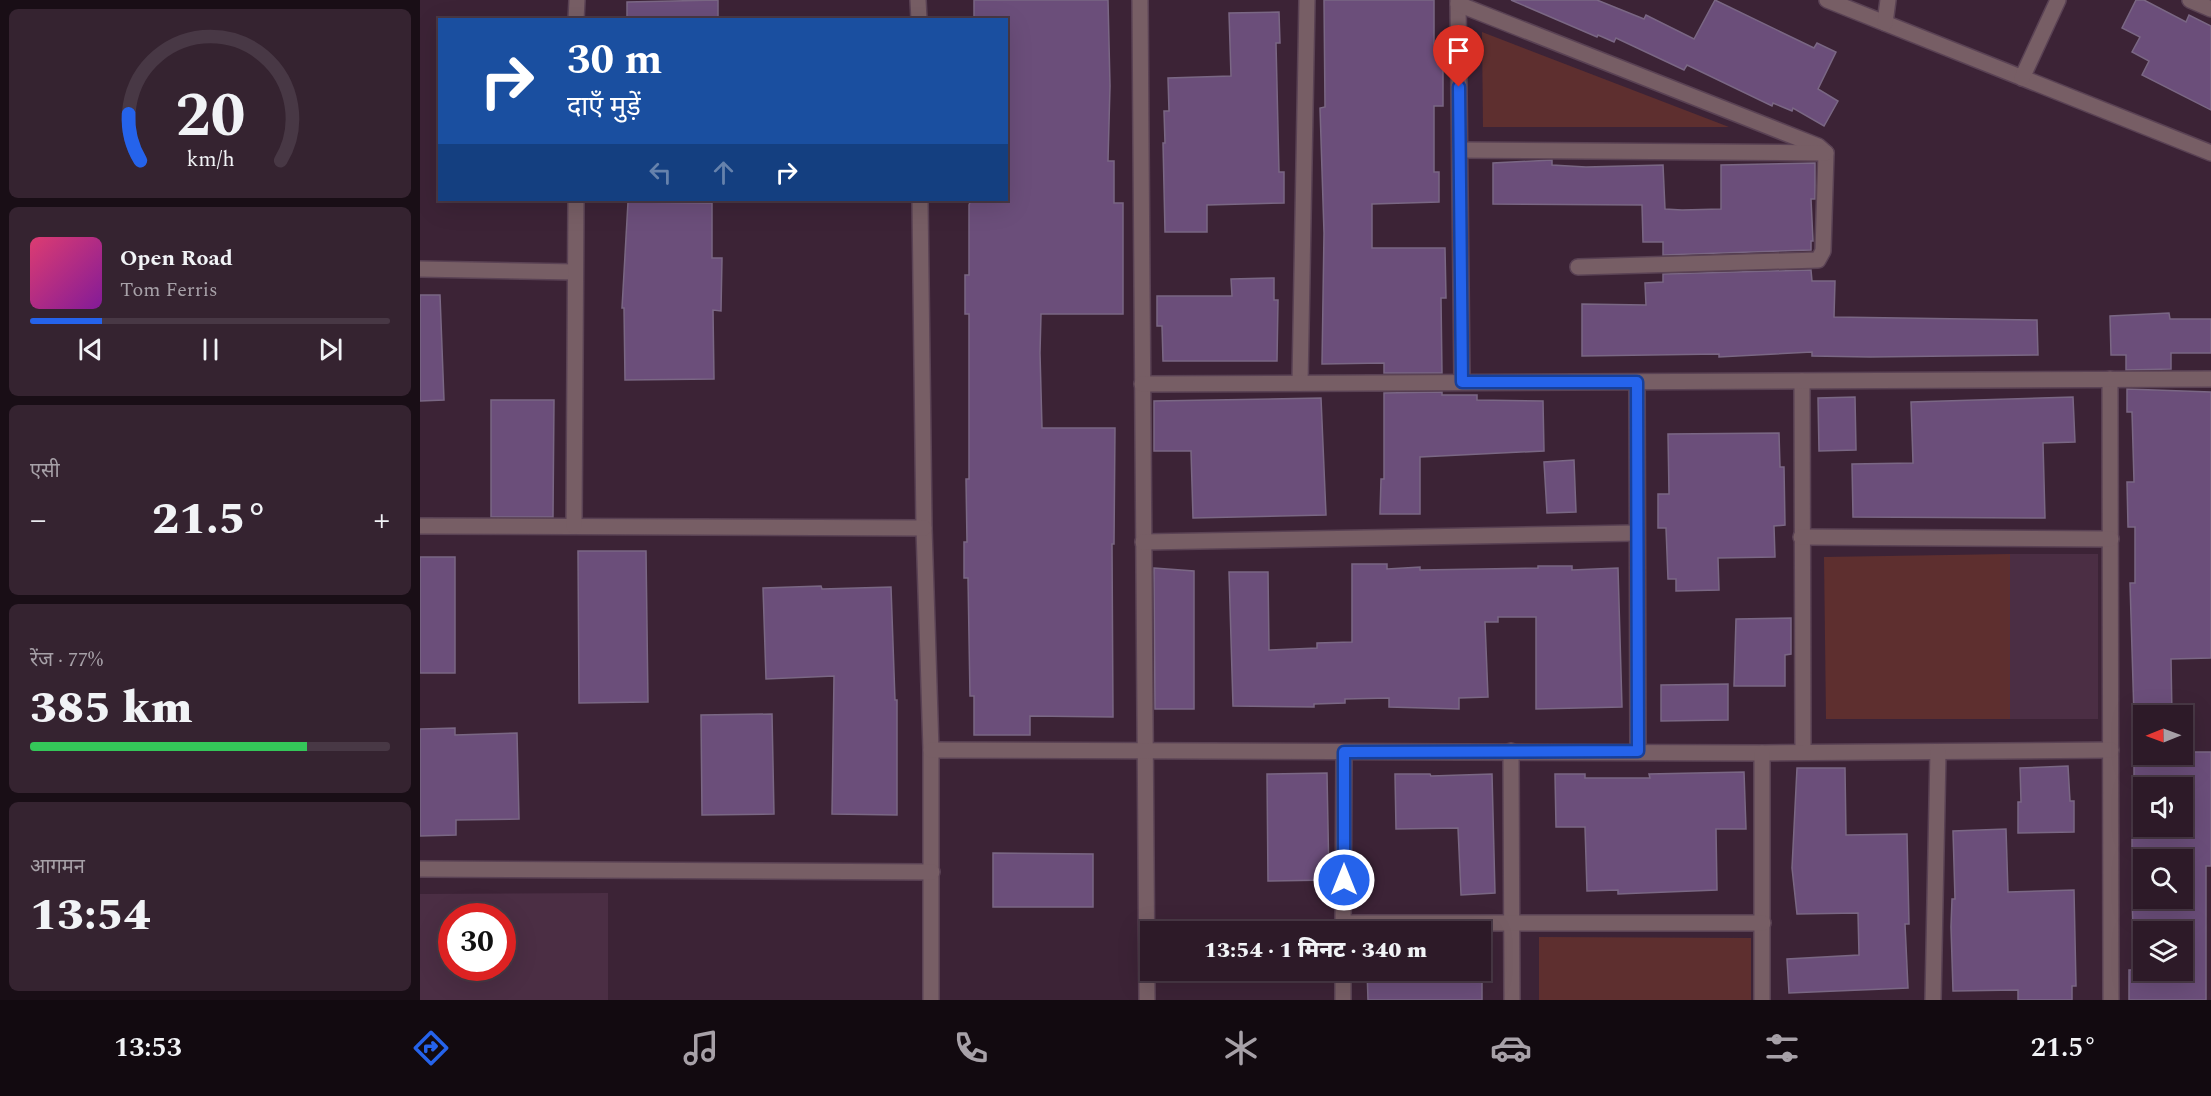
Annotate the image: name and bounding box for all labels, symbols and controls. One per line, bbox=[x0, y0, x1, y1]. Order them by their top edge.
pin bbox=[1433, 25, 1484, 87]
text: 30 m bbox=[567, 29, 662, 92]
icon: arrive bbox=[1442, 34, 1475, 67]
icon: right bbox=[468, 42, 546, 120]
text: 20 bbox=[175, 69, 245, 164]
text: दाएँ मुड़ें bbox=[567, 86, 641, 128]
text: km/h bbox=[186, 143, 234, 176]
icon: left bbox=[644, 156, 677, 189]
icon: ahead bbox=[707, 156, 740, 189]
icon: right bbox=[770, 156, 803, 189]
text: Open Road bbox=[120, 242, 233, 275]
text: Tom Ferris bbox=[120, 275, 218, 305]
icon: previous bbox=[74, 333, 107, 366]
icon: pause bbox=[194, 333, 227, 366]
icon: next bbox=[314, 333, 347, 366]
text: एसी bbox=[30, 456, 60, 486]
text: 21.5° bbox=[152, 485, 268, 554]
text: − bbox=[30, 495, 47, 545]
text: + bbox=[373, 495, 390, 545]
text: रेंज · 77% bbox=[30, 645, 103, 675]
text: 385 km bbox=[30, 674, 192, 743]
north arrow bbox=[2133, 705, 2193, 765]
map controls bbox=[2133, 705, 2193, 981]
button: sound bbox=[2133, 777, 2193, 837]
position arrow bbox=[1312, 848, 1376, 912]
button: search bbox=[2133, 849, 2193, 909]
text: आगमन bbox=[30, 852, 85, 882]
text: 13:54 bbox=[30, 881, 151, 950]
speed limit sign: 30 bbox=[438, 903, 516, 981]
button: layers bbox=[2133, 921, 2193, 981]
text: 13:54 · 1 मिनट · 340 m bbox=[1204, 934, 1427, 967]
text: 13:53 bbox=[114, 1027, 182, 1069]
icon: directions bbox=[410, 1027, 452, 1069]
icon: music bbox=[680, 1027, 722, 1069]
icon: phone bbox=[950, 1027, 992, 1069]
icon: climate bbox=[1220, 1027, 1262, 1069]
icon: car bbox=[1490, 1027, 1532, 1069]
icon: filters bbox=[1761, 1027, 1803, 1069]
text: 21.5° bbox=[2031, 1027, 2097, 1069]

